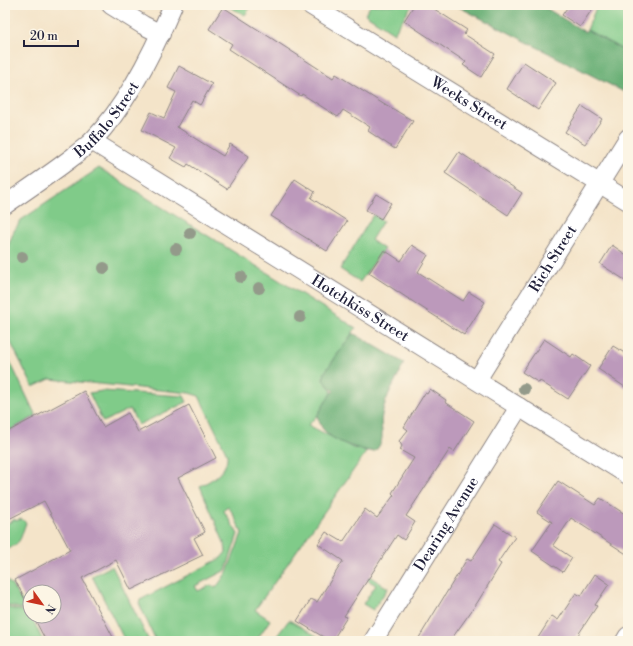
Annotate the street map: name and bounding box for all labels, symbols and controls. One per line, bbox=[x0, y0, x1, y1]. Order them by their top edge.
scale bar bbox=[24, 22, 78, 48]
text: 20 m bbox=[30, 29, 58, 44]
street label: Weeks Street bbox=[426, 72, 512, 134]
street label: Buffalo Street bbox=[69, 77, 143, 162]
street label: Rich Street bbox=[525, 221, 581, 296]
street label: Hotchkiss Street bbox=[308, 271, 413, 346]
street label: Dearing Avenue bbox=[409, 473, 483, 575]
north arrow bbox=[22, 584, 62, 624]
text: N bbox=[41, 601, 58, 617]

